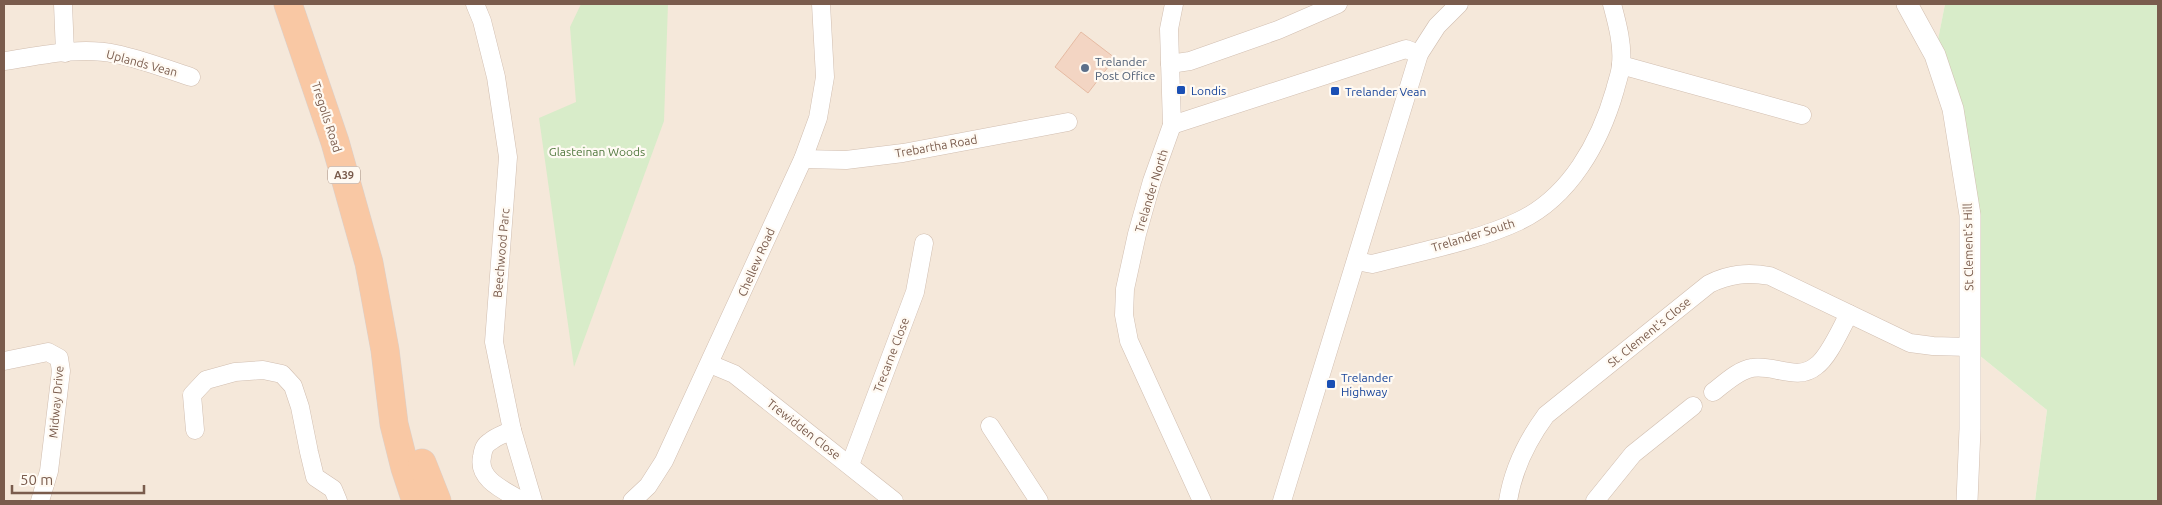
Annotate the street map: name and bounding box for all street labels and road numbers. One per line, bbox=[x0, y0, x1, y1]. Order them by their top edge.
street label: Uplands Vean bbox=[105, 47, 179, 79]
street label: Tregolls Road bbox=[310, 80, 344, 154]
street label: Trebartha Road bbox=[894, 132, 978, 160]
street label: Trelander North bbox=[1132, 148, 1170, 234]
road number: A39 bbox=[328, 166, 360, 184]
street label: St Clement's Hill bbox=[1961, 203, 1975, 291]
street label: Beechwood Parc bbox=[491, 207, 511, 298]
street label: Trelander South bbox=[1430, 216, 1516, 254]
street label: Chellew Road bbox=[735, 226, 777, 298]
street label: St. Clement's Close bbox=[1605, 295, 1693, 369]
street label: Trecarne Close bbox=[871, 316, 911, 394]
street label: Midway Drive bbox=[46, 365, 66, 439]
street label: Trewidden Close bbox=[765, 396, 843, 462]

